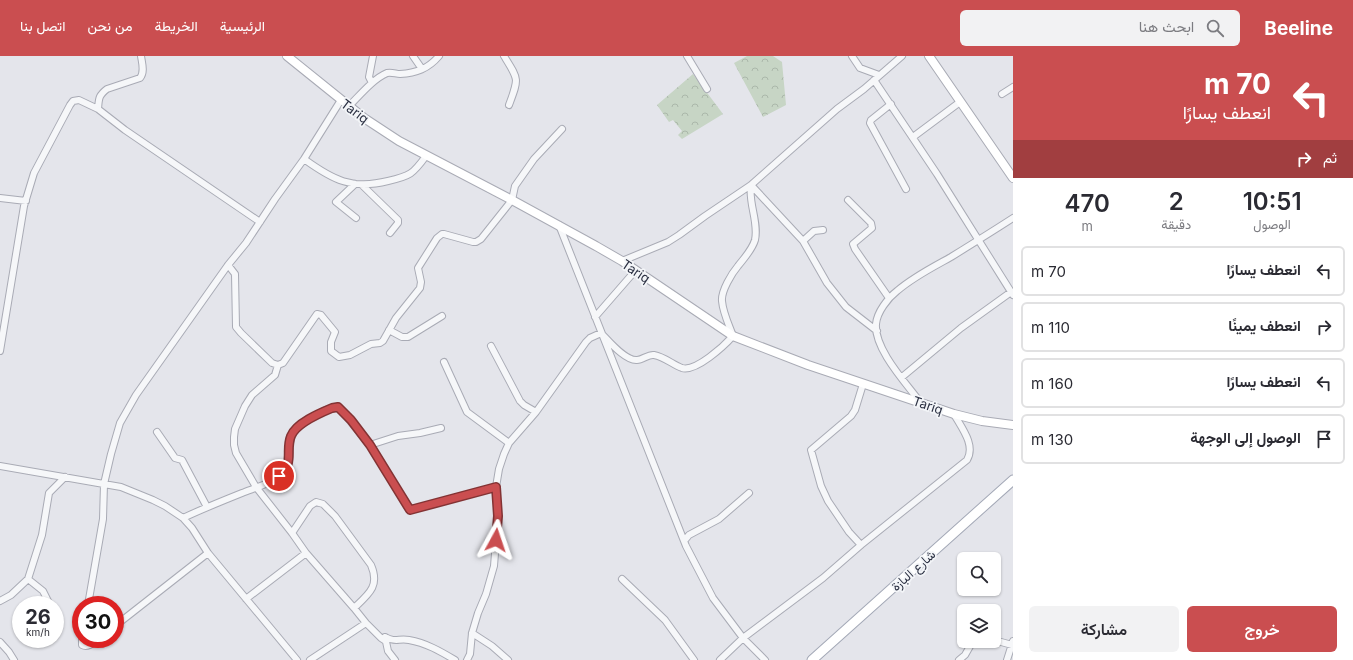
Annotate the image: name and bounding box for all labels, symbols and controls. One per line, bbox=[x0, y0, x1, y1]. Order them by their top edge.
search box bbox=[960, 10, 1240, 46]
text: اتصل بنا bbox=[20, 17, 65, 34]
text: من نحن bbox=[87, 17, 133, 34]
text: الخريطة bbox=[155, 17, 198, 34]
text: الرئيسية bbox=[220, 17, 265, 34]
text: ابحث هنا bbox=[1139, 17, 1194, 36]
icon: search bbox=[1204, 17, 1226, 39]
text: Beeline bbox=[1264, 17, 1333, 40]
text: 70 m bbox=[1204, 67, 1271, 101]
icon: left bbox=[1285, 72, 1337, 124]
street label: Tariq bbox=[338, 95, 372, 127]
text: انعطف يسارًا bbox=[1183, 102, 1271, 123]
icon: right bbox=[1293, 148, 1315, 170]
text: ثم bbox=[1323, 148, 1337, 167]
text: 2 bbox=[1169, 187, 1184, 216]
text: 10:51 bbox=[1243, 187, 1302, 216]
text: 470 bbox=[1064, 189, 1110, 218]
text: دقيقة bbox=[1161, 216, 1191, 232]
text: الوصول bbox=[1253, 216, 1291, 232]
text: m bbox=[1081, 218, 1093, 234]
street label: Tariq bbox=[619, 256, 653, 286]
text: انعطف يسارًا bbox=[1226, 260, 1301, 279]
icon: left bbox=[1313, 260, 1335, 282]
text: 70 m bbox=[1031, 262, 1066, 281]
text: انعطف يمينًا bbox=[1228, 316, 1301, 335]
icon: right bbox=[1313, 316, 1335, 338]
text: 110 m bbox=[1031, 318, 1070, 337]
text: انعطف يسارًا bbox=[1226, 372, 1301, 391]
icon: left bbox=[1313, 372, 1335, 394]
text: 160 m bbox=[1031, 374, 1073, 393]
street label: Tariq bbox=[911, 392, 945, 418]
text: الوصول إلى الوجهة bbox=[1190, 428, 1301, 447]
icon: arrive bbox=[1313, 428, 1335, 450]
text: 130 m bbox=[1031, 430, 1073, 449]
pin bbox=[262, 459, 296, 493]
icon: arrive bbox=[268, 465, 290, 487]
position arrow bbox=[475, 519, 517, 561]
street label: شارع البازة bbox=[888, 546, 940, 595]
map controls bbox=[957, 552, 1001, 648]
button: search bbox=[957, 552, 1001, 596]
speed limit sign: 30 bbox=[72, 596, 124, 648]
button: layers bbox=[957, 604, 1001, 648]
text: 26 bbox=[25, 605, 51, 629]
button: مشاركة bbox=[1029, 606, 1179, 652]
button: خروج bbox=[1187, 606, 1337, 652]
text: km/h bbox=[26, 626, 50, 638]

